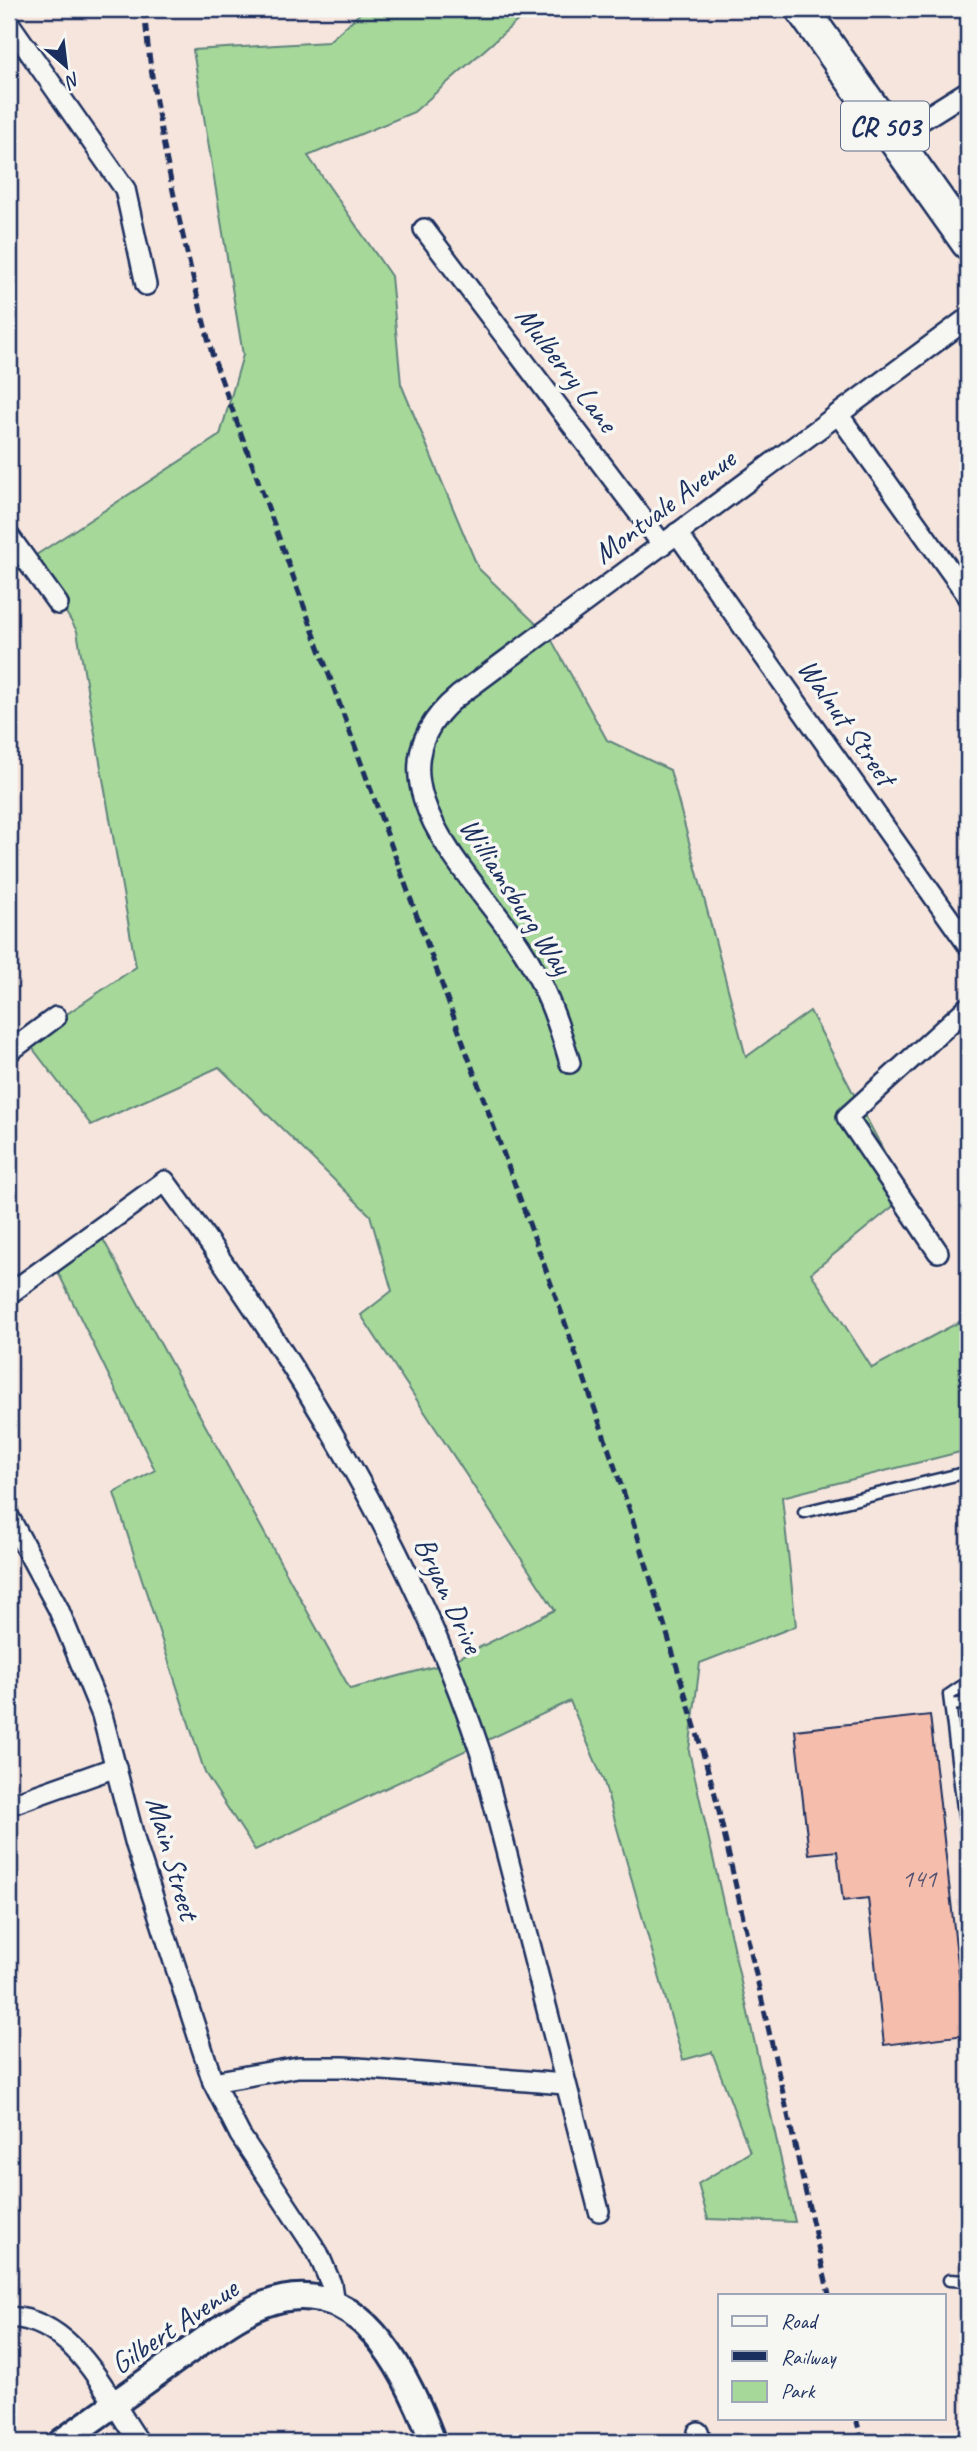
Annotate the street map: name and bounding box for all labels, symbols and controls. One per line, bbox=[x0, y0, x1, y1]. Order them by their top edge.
north arrow bbox=[32, 32, 102, 102]
text: N bbox=[60, 67, 84, 95]
road number: CR 503 bbox=[841, 102, 929, 150]
street label: Mulberry Lane bbox=[507, 298, 628, 441]
street label: Montvale Avenue bbox=[585, 439, 745, 572]
street label: Walnut Street bbox=[789, 651, 907, 796]
street label: Williamsburg Way bbox=[451, 810, 582, 983]
street label: Bryan Drive bbox=[406, 1531, 493, 1661]
street label: Main Street bbox=[137, 1792, 209, 1927]
house number: 141 bbox=[901, 1862, 938, 1895]
street label: Gilbert Avenue bbox=[103, 2268, 247, 2382]
legend bbox=[718, 2294, 946, 2420]
text: Road bbox=[781, 2308, 820, 2334]
text: Railway bbox=[781, 2344, 837, 2370]
text: Park bbox=[781, 2378, 816, 2404]

